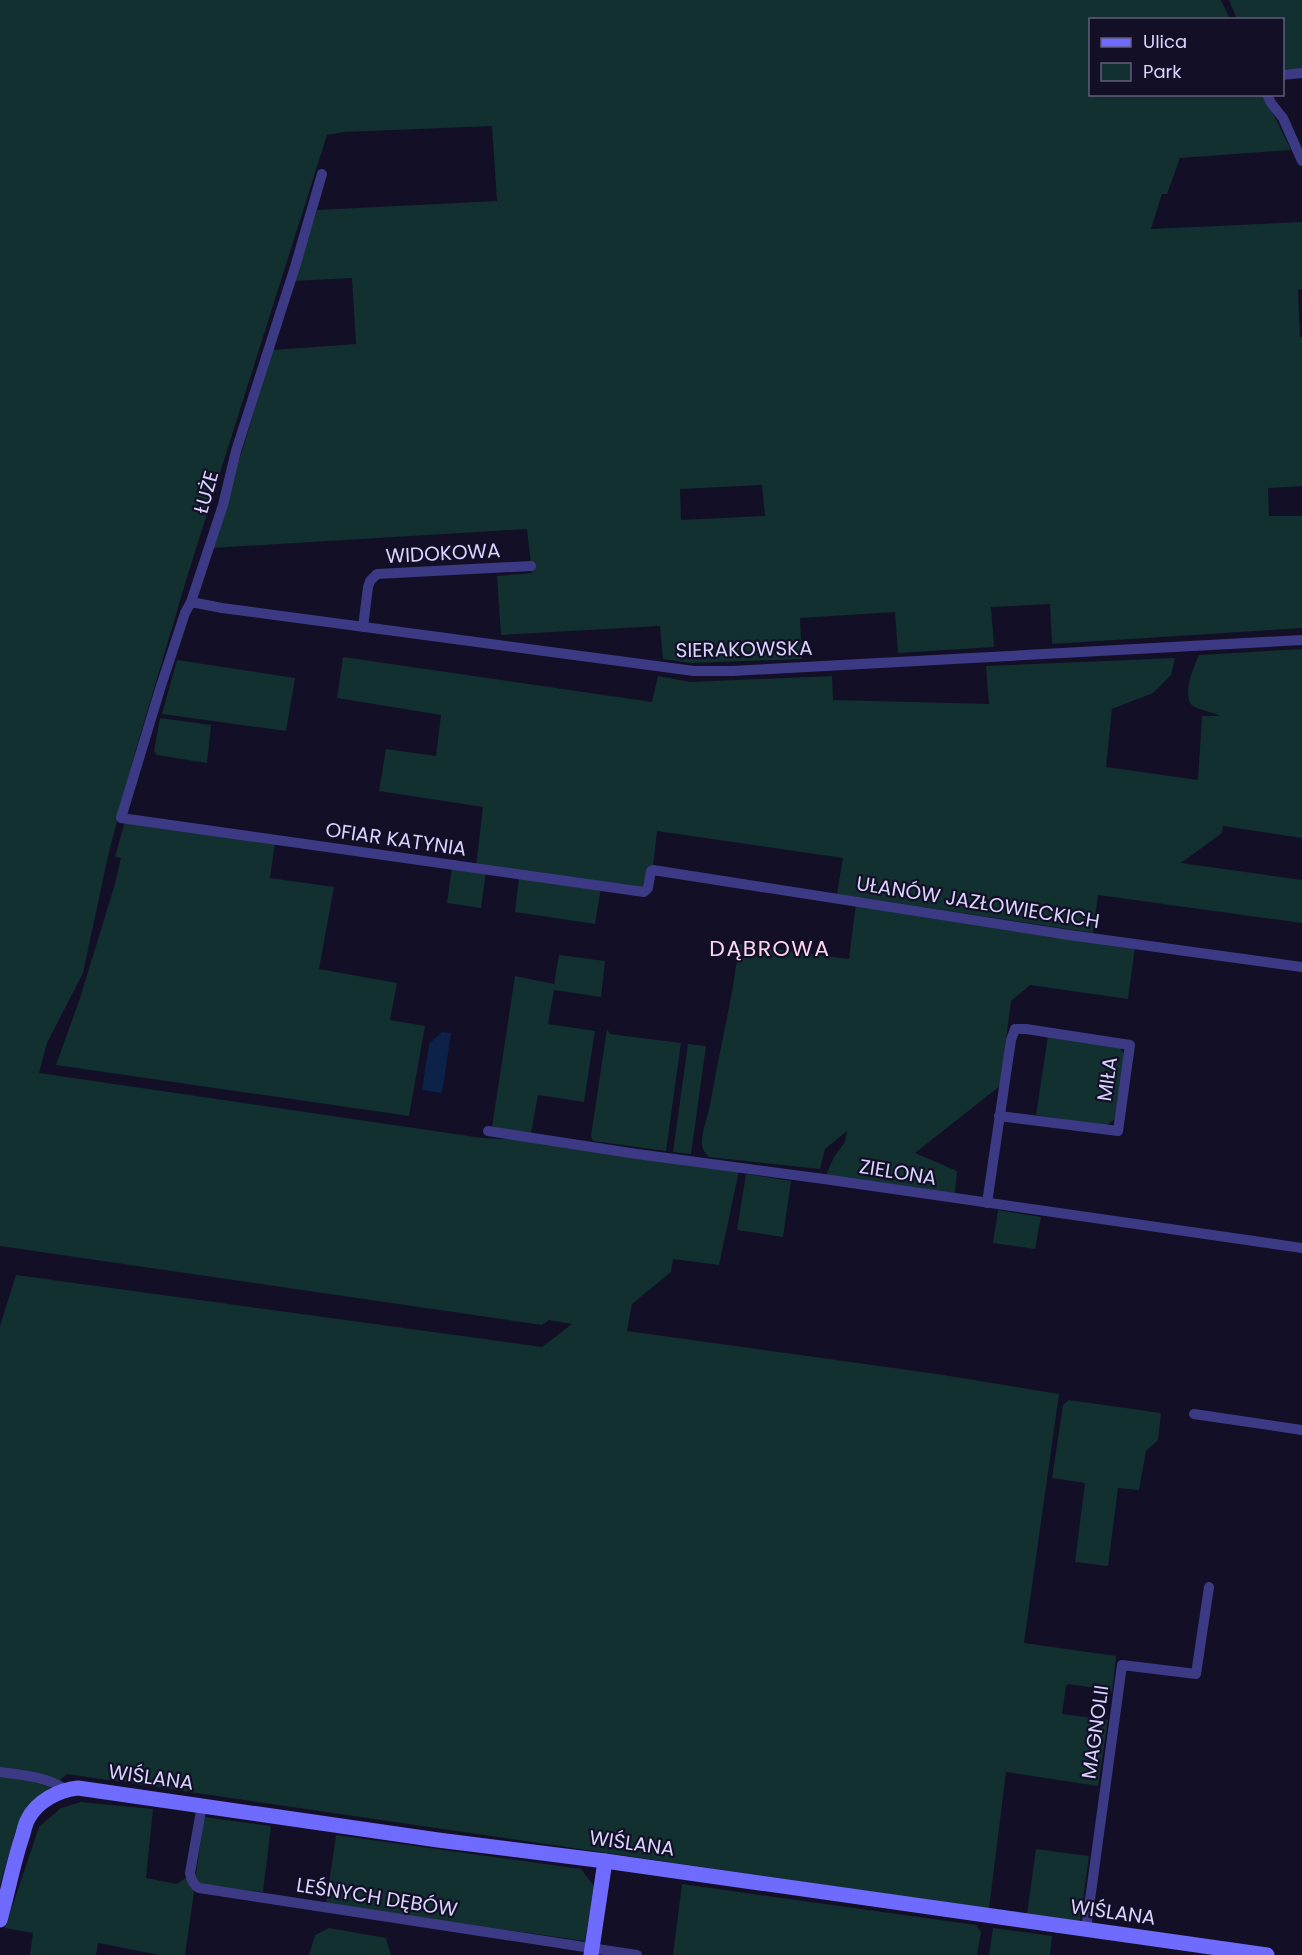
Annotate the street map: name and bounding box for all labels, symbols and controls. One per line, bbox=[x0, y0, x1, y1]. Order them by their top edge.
legend bbox=[1089, 18, 1284, 96]
text: Ulica bbox=[1143, 29, 1187, 54]
text: Park bbox=[1143, 59, 1182, 84]
street label: ŁUŻE bbox=[187, 467, 225, 517]
street label: WIDOKOWA bbox=[385, 536, 501, 570]
street label: SIERAKOWSKA bbox=[675, 634, 813, 664]
street label: OFIAR KATYNIA bbox=[324, 815, 468, 863]
street label: UŁANÓW JAZŁOWIECKICH bbox=[854, 869, 1102, 935]
district label: DĄBROWA bbox=[709, 933, 831, 964]
street label: MIŁA bbox=[1090, 1055, 1124, 1103]
street label: ZIELONA bbox=[857, 1152, 939, 1192]
street label: MAGNOLII bbox=[1075, 1683, 1115, 1781]
street label: WIŚLANA bbox=[107, 1757, 195, 1797]
street label: WIŚLANA bbox=[588, 1823, 676, 1863]
street label: LEŚNYCH DĘBÓW bbox=[294, 1870, 460, 1924]
street label: WIŚLANA bbox=[1069, 1892, 1157, 1932]

